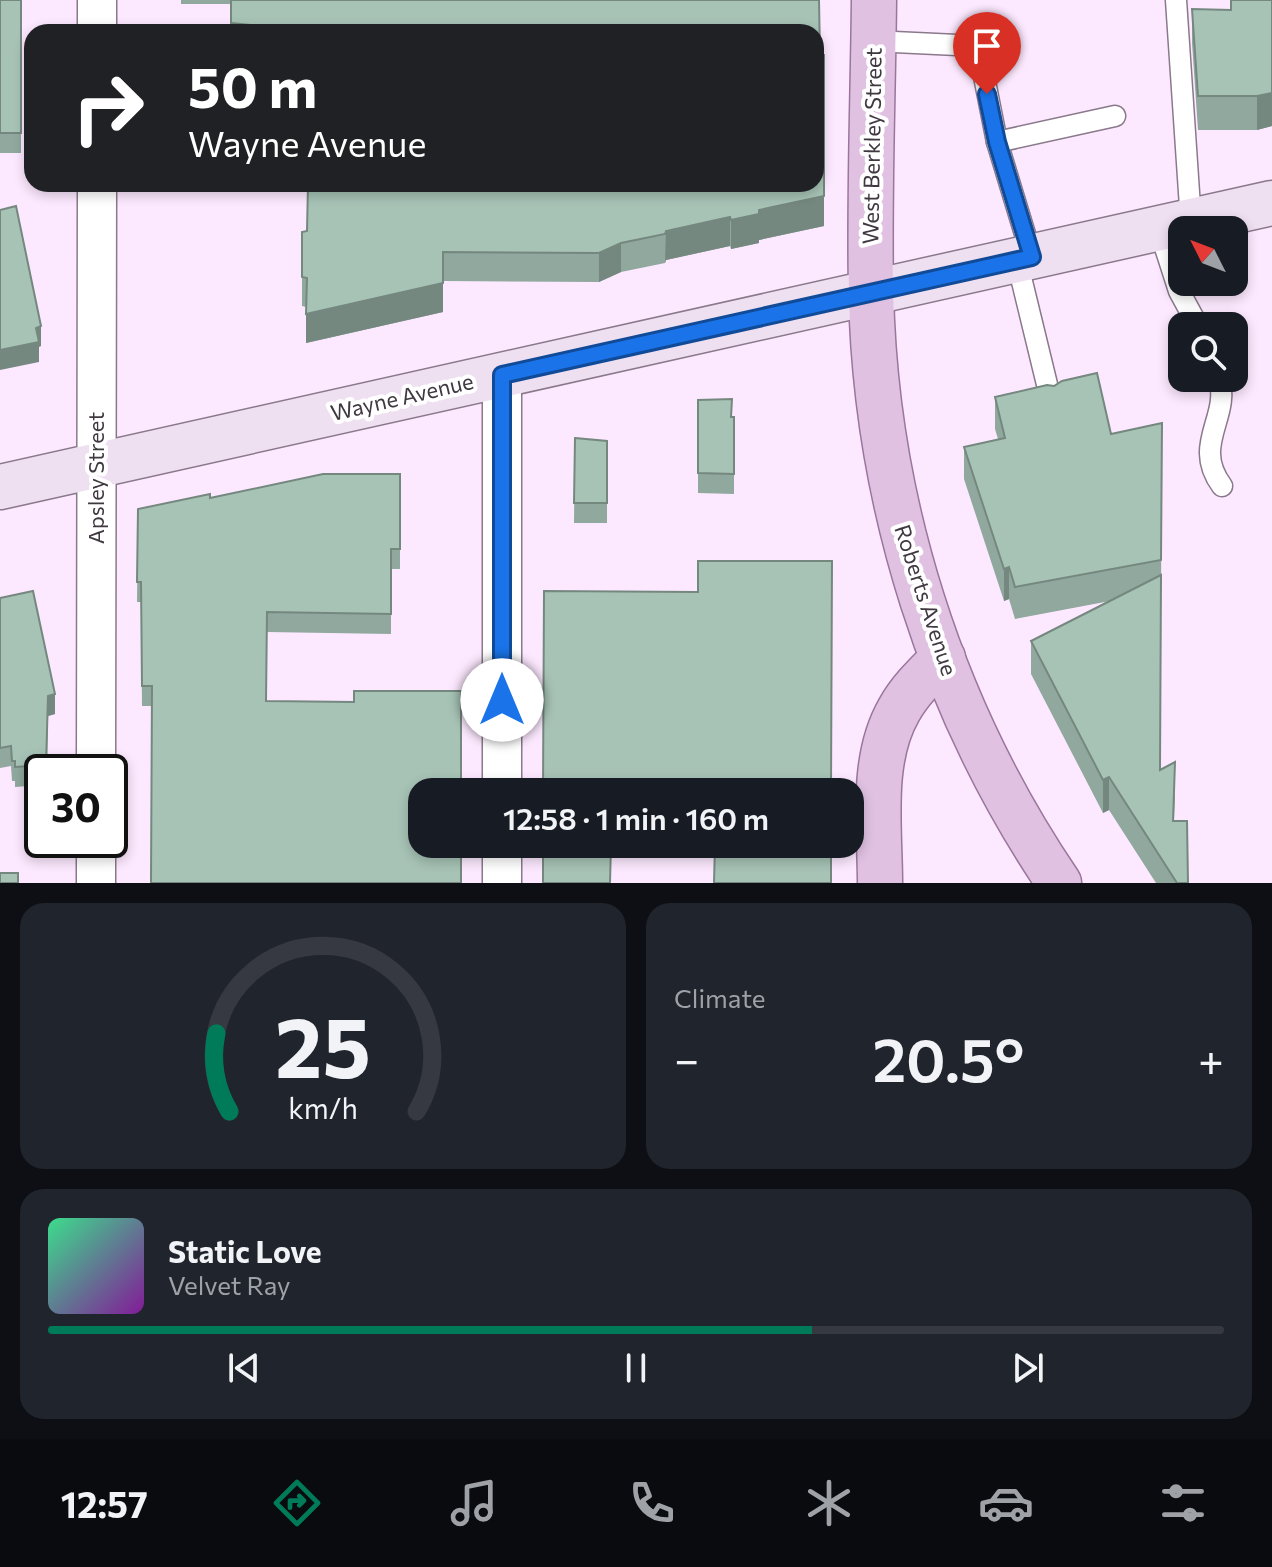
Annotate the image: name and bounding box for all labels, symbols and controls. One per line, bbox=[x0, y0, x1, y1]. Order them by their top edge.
pin bbox=[953, 12, 1021, 94]
icon: arrive bbox=[965, 24, 1009, 68]
street label: West Berkley Street bbox=[856, 47, 887, 245]
text: 50 m bbox=[188, 51, 317, 120]
icon: right bbox=[56, 56, 160, 160]
text: Wayne Avenue bbox=[188, 120, 426, 164]
north arrow bbox=[1168, 216, 1248, 296]
map controls bbox=[1168, 216, 1248, 392]
button: search bbox=[1168, 312, 1248, 392]
street label: Wayne Avenue bbox=[328, 367, 476, 426]
street label: Apsley Street bbox=[82, 412, 109, 544]
street label: Roberts Avenue bbox=[889, 521, 964, 679]
position arrow bbox=[460, 658, 544, 742]
speed limit sign: 30 bbox=[24, 754, 128, 858]
text: 12:58 · 1 min · 160 m bbox=[503, 799, 769, 836]
text: Climate bbox=[674, 982, 766, 1013]
text: 25 bbox=[275, 993, 371, 1095]
text: 20.5° bbox=[873, 1021, 1025, 1094]
text: − bbox=[674, 1031, 699, 1085]
text: + bbox=[1198, 1031, 1224, 1085]
text: km/h bbox=[288, 1090, 358, 1125]
text: Static Love bbox=[168, 1232, 322, 1269]
text: Velvet Ray bbox=[168, 1269, 291, 1300]
icon: previous bbox=[222, 1346, 266, 1390]
icon: pause bbox=[614, 1346, 658, 1390]
icon: next bbox=[1006, 1346, 1050, 1390]
icon: directions bbox=[269, 1475, 325, 1531]
icon: music bbox=[446, 1475, 502, 1531]
icon: phone bbox=[624, 1475, 680, 1531]
icon: climate bbox=[801, 1475, 857, 1531]
icon: car bbox=[978, 1475, 1034, 1531]
icon: filters bbox=[1155, 1475, 1211, 1531]
text: 12:57 bbox=[61, 1481, 148, 1525]

